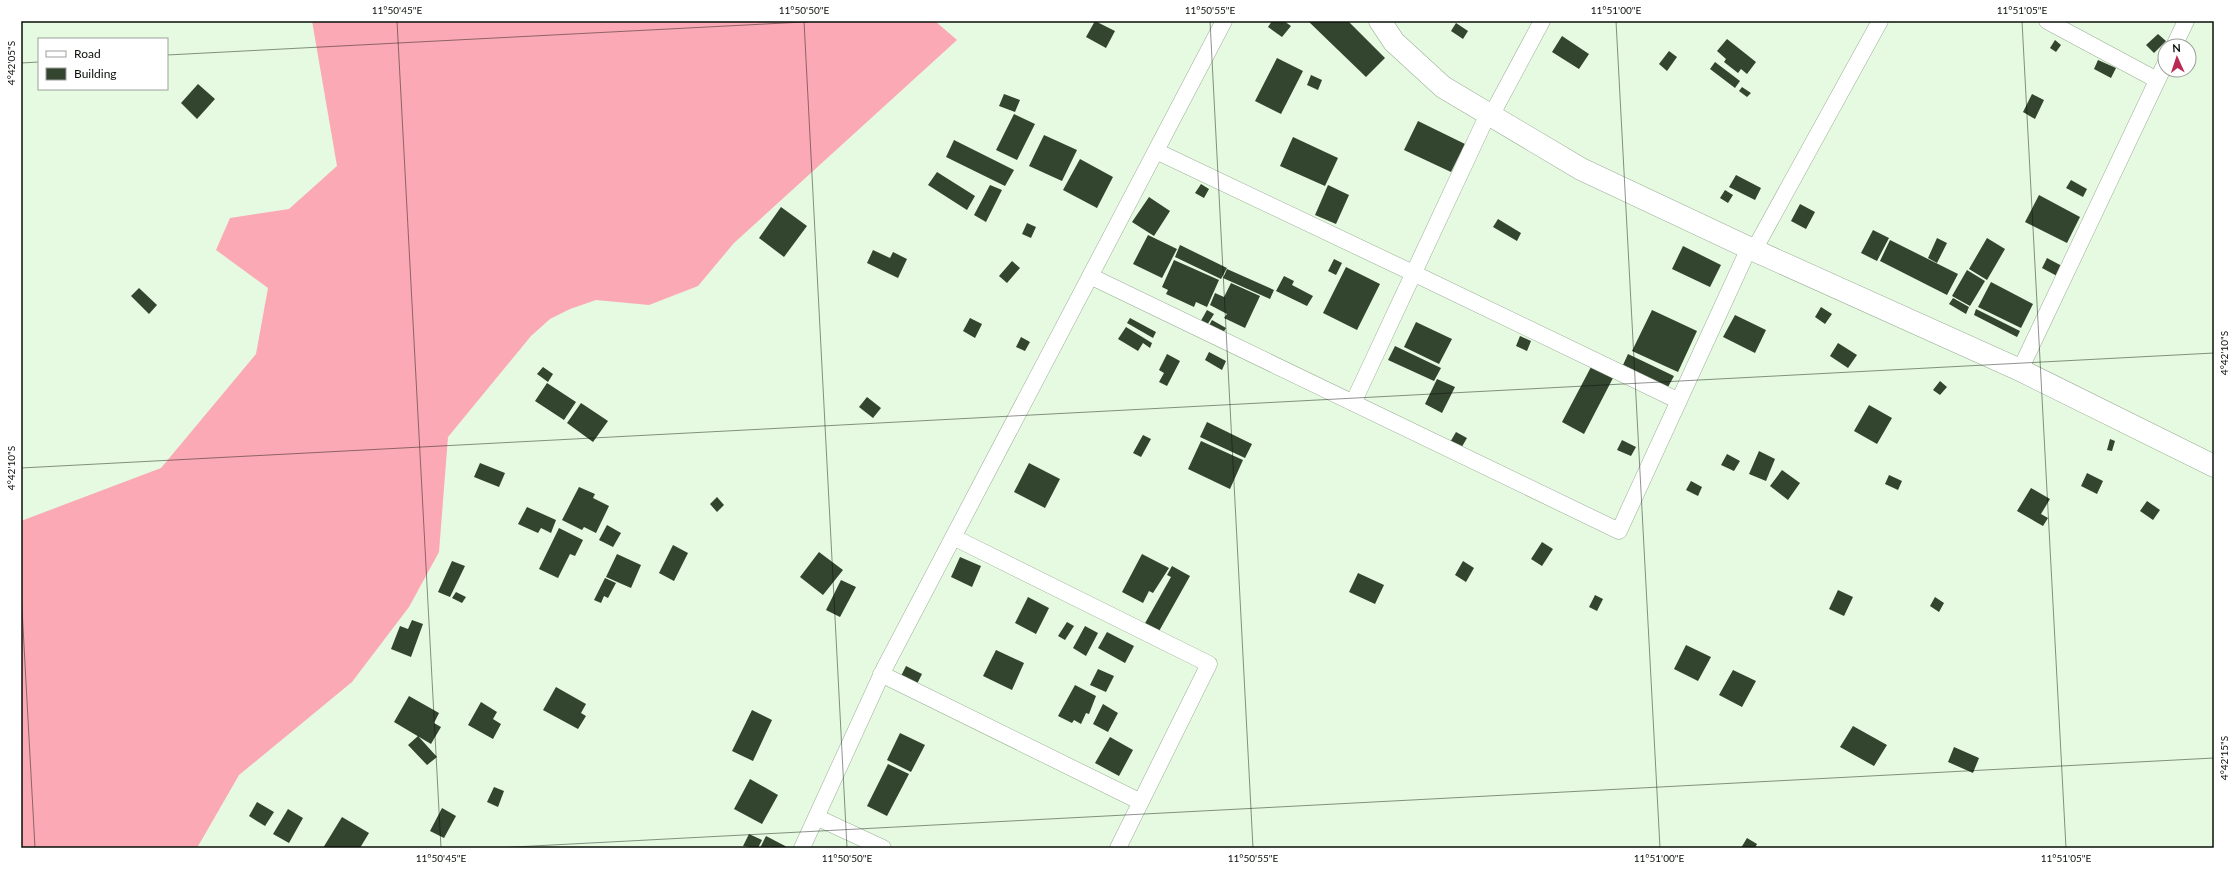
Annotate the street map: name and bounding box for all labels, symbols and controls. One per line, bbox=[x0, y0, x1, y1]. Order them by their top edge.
text: 11°50'45"E bbox=[372, 4, 422, 16]
text: 11°50'50"E bbox=[779, 4, 829, 16]
text: 11°50'55"E bbox=[1185, 4, 1235, 16]
text: 11°51'00"E bbox=[1591, 4, 1641, 16]
text: 11°51'05"E bbox=[1997, 4, 2047, 16]
legend bbox=[38, 38, 168, 90]
north arrow bbox=[2157, 38, 2197, 78]
text: 4°42'05"S bbox=[5, 41, 17, 85]
text: N bbox=[2172, 41, 2181, 54]
text: Road bbox=[74, 46, 101, 61]
text: Building bbox=[74, 66, 117, 81]
text: 4°42'10"S bbox=[2218, 331, 2230, 375]
text: 4°42'10"S bbox=[5, 446, 17, 490]
text: 4°42'15"S bbox=[2218, 736, 2230, 780]
text: 11°50'45"E bbox=[416, 852, 466, 864]
text: 11°50'50"E bbox=[822, 852, 872, 864]
text: 11°50'55"E bbox=[1228, 852, 1278, 864]
text: 11°51'00"E bbox=[1634, 852, 1684, 864]
text: 11°51'05"E bbox=[2041, 852, 2091, 864]

